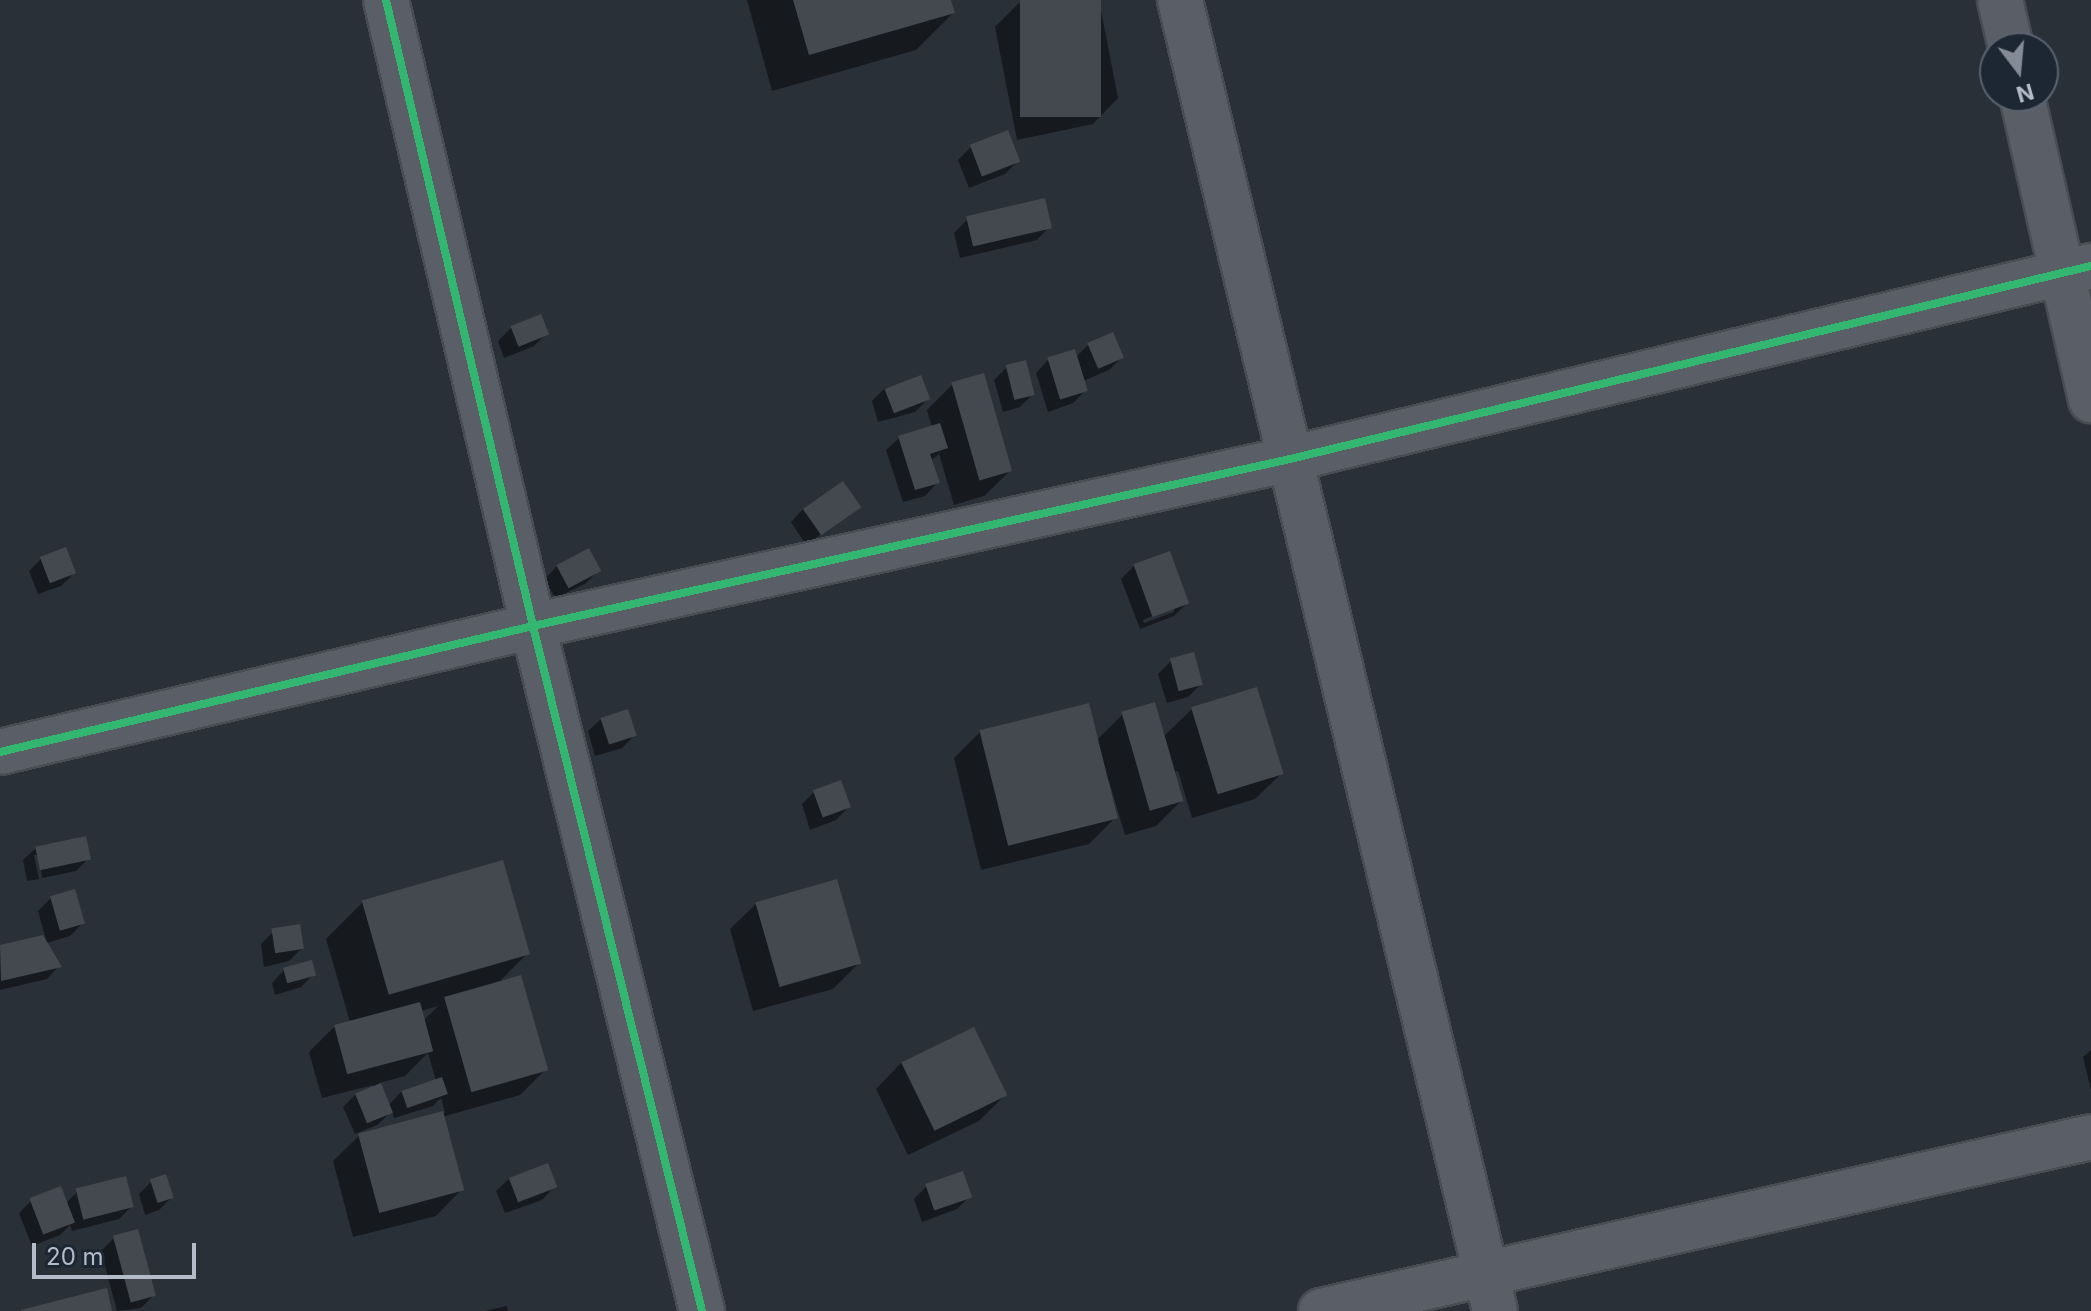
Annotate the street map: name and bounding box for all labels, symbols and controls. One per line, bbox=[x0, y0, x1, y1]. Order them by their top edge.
north arrow bbox=[1979, 32, 2059, 112]
text: N bbox=[2013, 78, 2037, 108]
scale bar bbox=[36, 1227, 200, 1277]
text: 20 m bbox=[46, 1242, 104, 1271]

